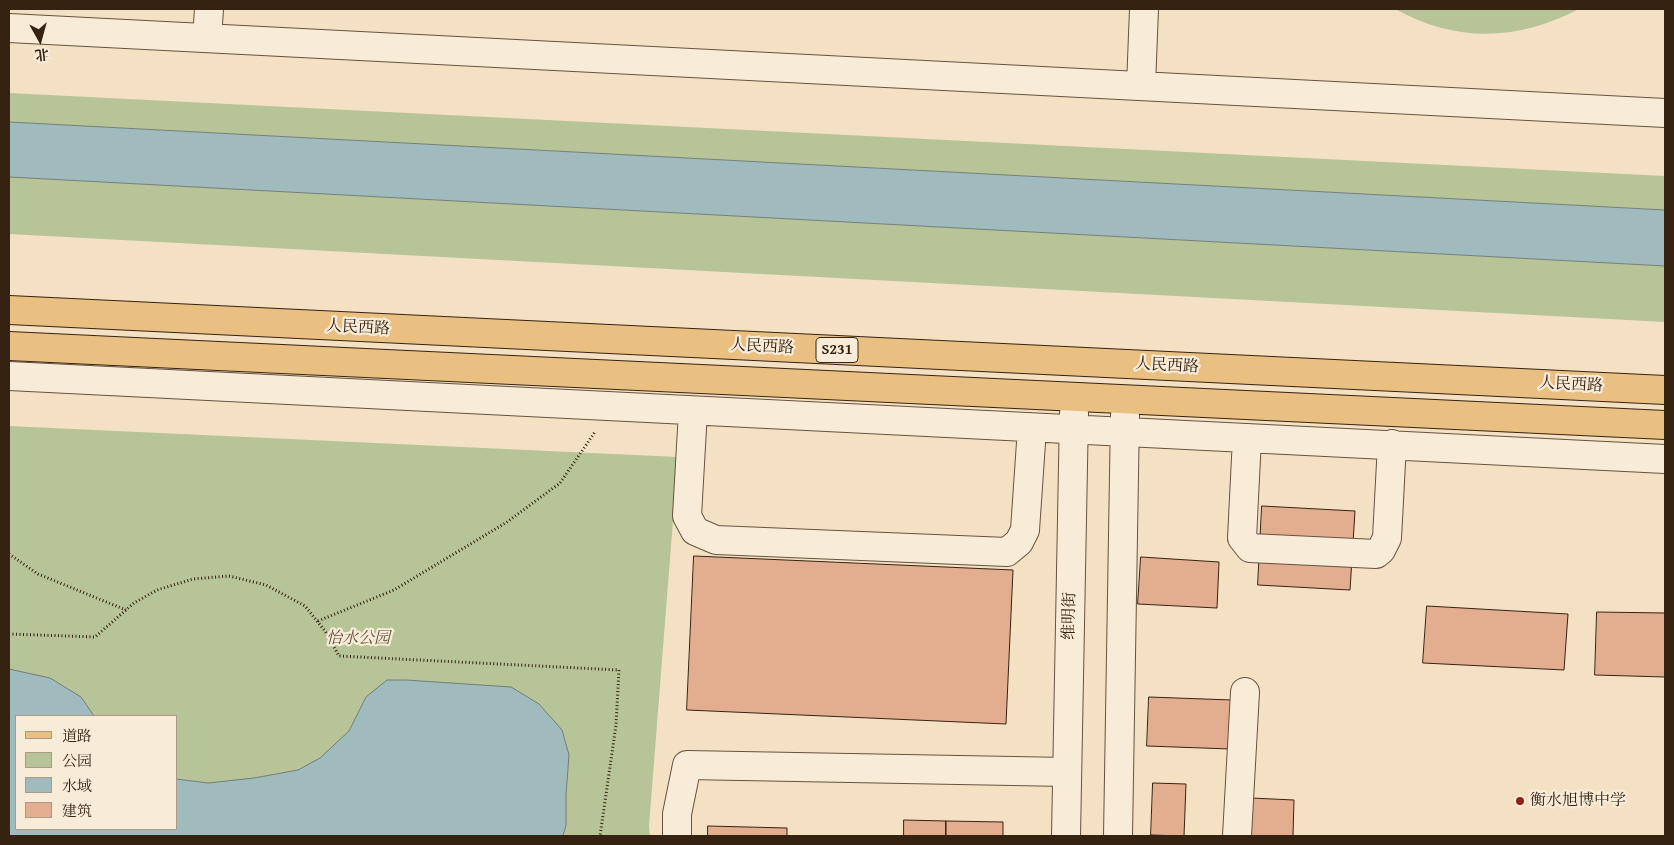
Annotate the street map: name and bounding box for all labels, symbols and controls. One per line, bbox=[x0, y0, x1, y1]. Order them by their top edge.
north arrow bbox=[15, 15, 65, 65]
text: 北 bbox=[34, 44, 50, 66]
street label: 人民西路 bbox=[326, 317, 390, 339]
street label: 人民西路 bbox=[730, 336, 794, 358]
road number: S231 bbox=[816, 338, 858, 362]
street label: 人民西路 bbox=[1135, 355, 1199, 377]
street label: 人民西路 bbox=[1539, 374, 1603, 396]
street label: 维明街 bbox=[1060, 592, 1080, 640]
park label: 怡水公园 bbox=[326, 629, 390, 649]
legend bbox=[15, 715, 178, 830]
text: 道路 bbox=[62, 725, 92, 746]
text: 公园 bbox=[62, 750, 92, 771]
text: 水域 bbox=[62, 775, 92, 796]
place label: 衡水旭博中学 bbox=[1530, 791, 1626, 811]
marker: 衡水旭博中学 bbox=[1514, 795, 1526, 807]
text: 建筑 bbox=[62, 800, 92, 821]

